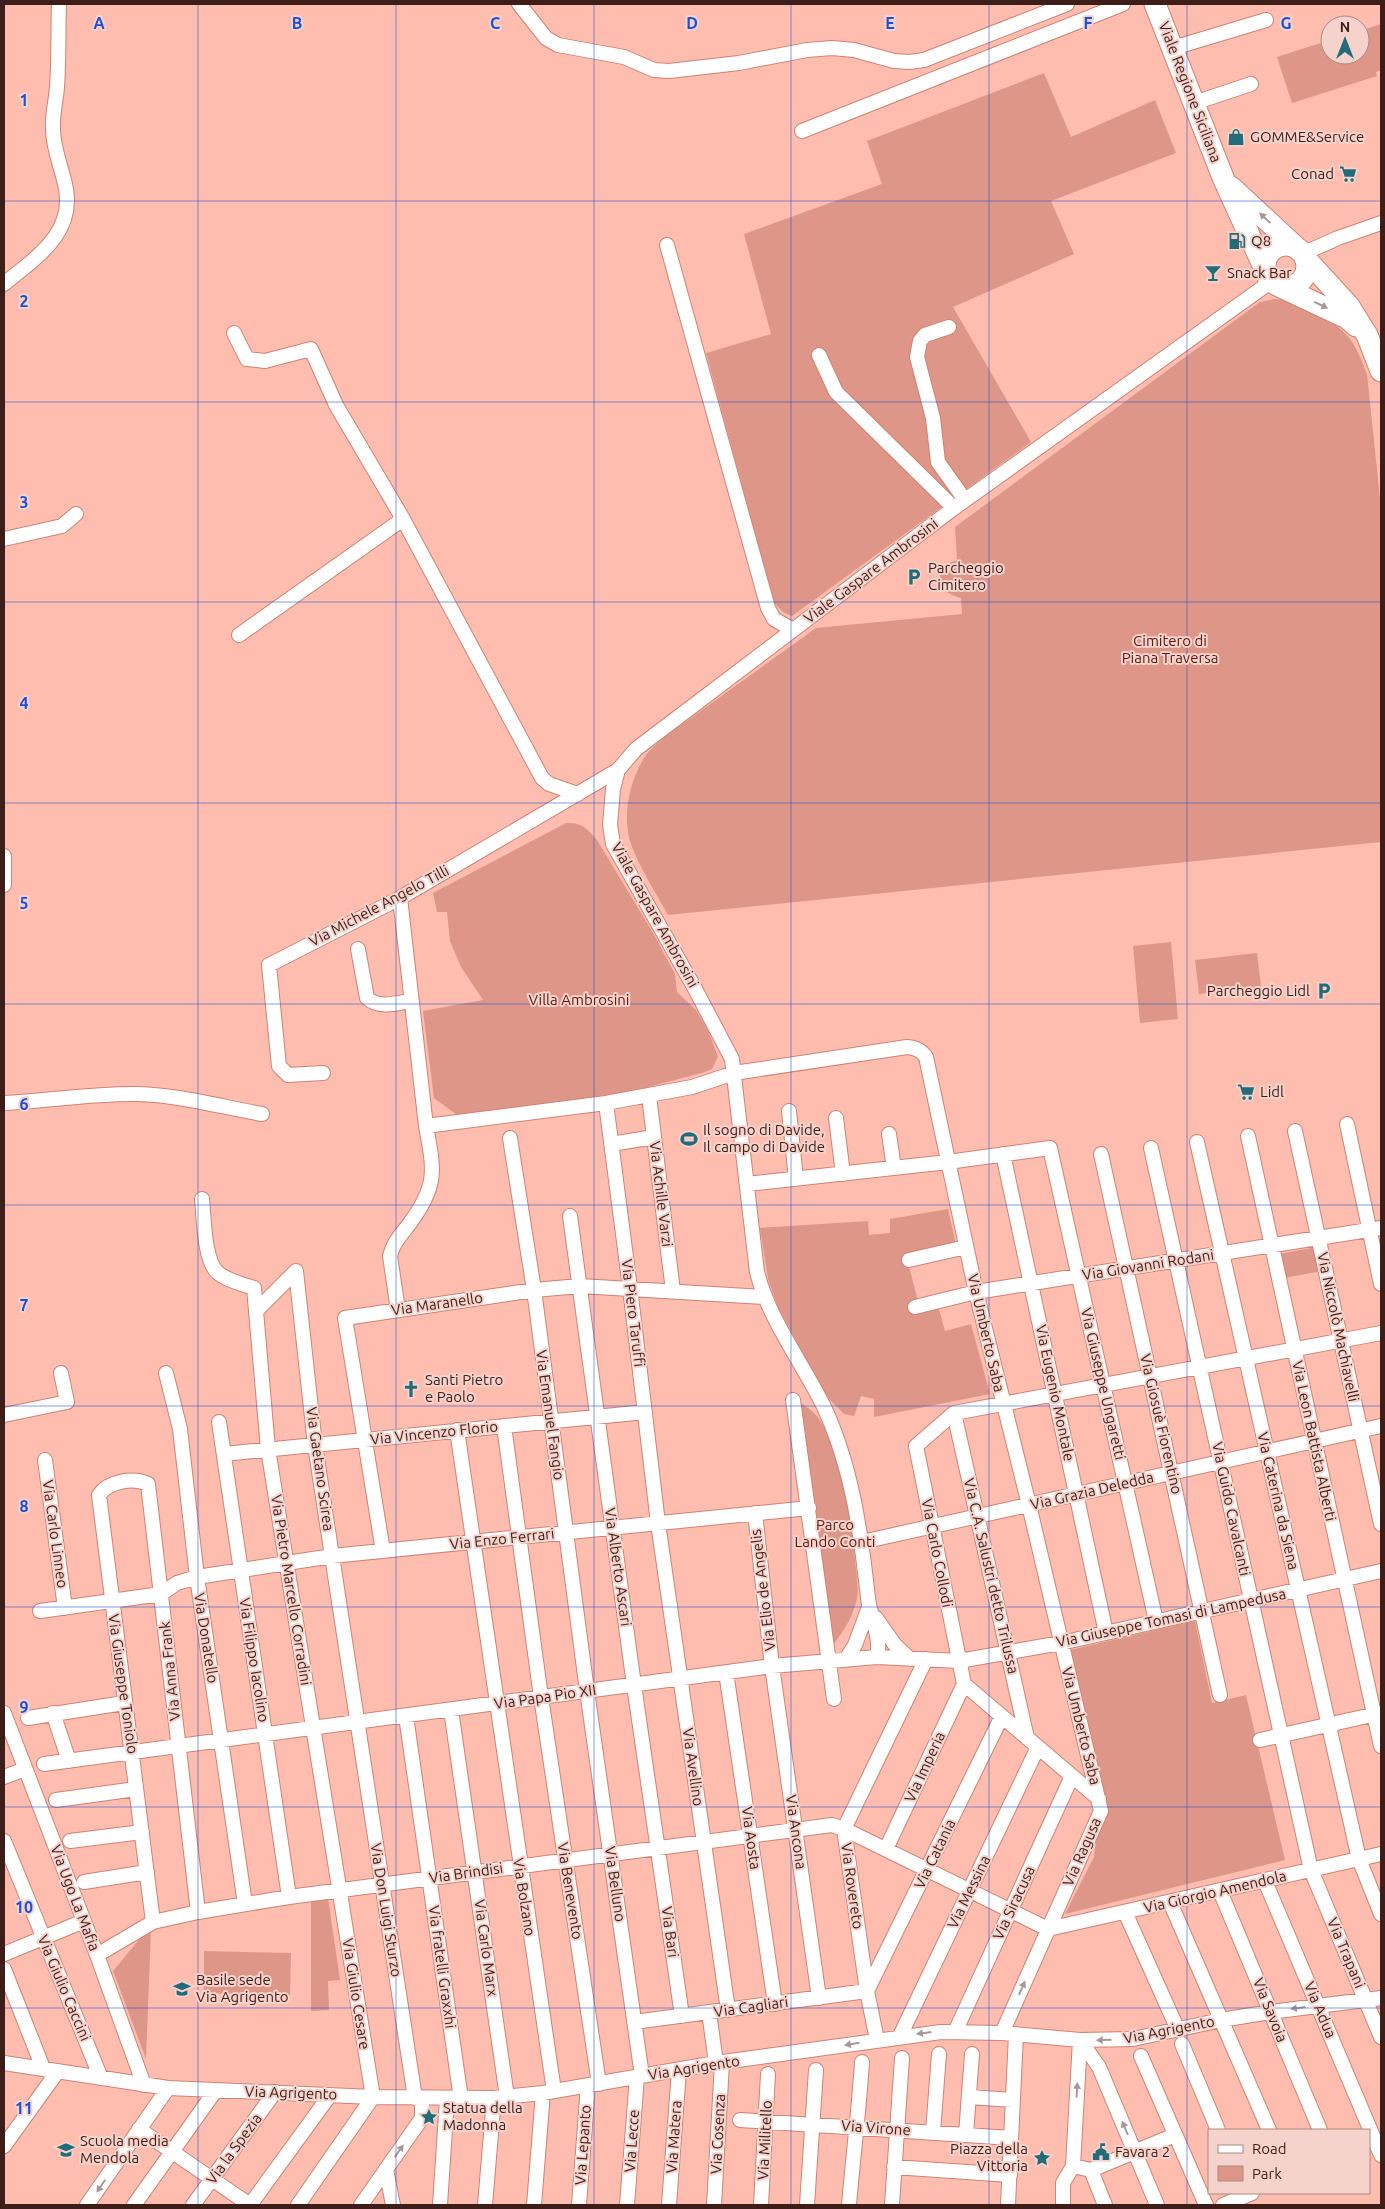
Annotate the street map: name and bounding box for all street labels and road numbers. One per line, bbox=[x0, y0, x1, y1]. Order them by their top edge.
street label: Viale Regione Siciliana bbox=[1156, 19, 1225, 165]
street label: Viale Gaspare Ambrosini bbox=[800, 515, 941, 627]
street label: Viale Gaspare Ambrosini bbox=[608, 839, 702, 990]
street label: Via Michele Angelo Tilli bbox=[306, 861, 452, 950]
street label: Via Achille Varzi bbox=[647, 1140, 676, 1248]
street label: Via Giovanni Rodani bbox=[1081, 1246, 1215, 1283]
street label: Via Niccolò Machiavelli bbox=[1314, 1250, 1363, 1403]
street label: Via Piero Taruffi bbox=[618, 1258, 649, 1368]
street label: Via Umberto Saba bbox=[965, 1272, 1008, 1394]
street label: Via Maranello bbox=[390, 1289, 484, 1318]
street label: Via Giuseppe Ungaretti bbox=[1078, 1306, 1129, 1462]
street label: Via Eugenio Montale bbox=[1033, 1323, 1078, 1463]
street label: Via Emanuel Fangio bbox=[533, 1349, 568, 1481]
street label: Via Giosuè Fiorentino bbox=[1137, 1352, 1186, 1496]
street label: Via Leon Battista Alberti bbox=[1289, 1359, 1340, 1523]
street label: Via Gaetano Scirea bbox=[303, 1406, 338, 1532]
street label: Via Vincenzo Florio bbox=[369, 1417, 499, 1448]
street label: Via Caterina da Siena bbox=[1254, 1430, 1303, 1571]
street label: Via Guido Cavalcanti bbox=[1209, 1440, 1254, 1577]
street label: Via Grazia Deledda bbox=[1029, 1468, 1155, 1513]
street label: Via C.A. Salustri detto Trilussa bbox=[961, 1476, 1022, 1675]
street label: Via Carlo Linneo bbox=[39, 1479, 71, 1589]
street label: Via Pietro Marcello Corradini bbox=[268, 1493, 315, 1686]
street label: Via Carlo Collodi bbox=[919, 1497, 956, 1609]
street label: Via Alberto Ascari bbox=[602, 1506, 635, 1627]
street label: Via Enzo Ferrari bbox=[449, 1525, 555, 1552]
street label: Via Elio de Angelis bbox=[747, 1528, 778, 1652]
street label: Via Giuseppe Tomasi di Lampedusa bbox=[1054, 1585, 1287, 1650]
street label: Via Donatello bbox=[191, 1592, 222, 1684]
street label: Via Filippo Iacolino bbox=[236, 1596, 273, 1723]
street label: Via Giuseppe Toniolo bbox=[105, 1613, 142, 1755]
street label: Via Anna Frank bbox=[156, 1620, 183, 1722]
street label: Via Umberto Saba bbox=[1059, 1665, 1104, 1787]
street label: Via Papa Pio XII bbox=[493, 1681, 597, 1712]
street label: Via Avellino bbox=[680, 1727, 707, 1807]
street label: Via Imperia bbox=[901, 1729, 948, 1805]
street label: Via Ancona bbox=[783, 1794, 810, 1870]
street label: Via Aosta bbox=[739, 1805, 764, 1871]
street label: Via Ragusa bbox=[1059, 1815, 1104, 1889]
street label: Via Catania bbox=[910, 1816, 959, 1891]
street label: Via Benevento bbox=[554, 1841, 587, 1941]
street label: Via Ugo La Mafia bbox=[47, 1842, 104, 1953]
street label: Via Don Luigi Sturzo bbox=[368, 1842, 405, 1978]
street label: Via Rovereto bbox=[838, 1842, 867, 1930]
street label: Via Belluno bbox=[602, 1845, 629, 1923]
street label: Via Messina bbox=[944, 1853, 994, 1931]
street label: Via Bolzano bbox=[510, 1857, 539, 1937]
street label: Via Brindisi bbox=[428, 1859, 504, 1886]
street label: Via Siracusa bbox=[989, 1863, 1038, 1942]
street label: Via Giorgio Amendola bbox=[1142, 1867, 1288, 1916]
street label: Via Carlo Marx bbox=[471, 1898, 502, 1998]
street label: Via fratelli Graxxhi bbox=[425, 1904, 460, 2029]
street label: Via Bari bbox=[659, 1905, 682, 1959]
street label: Via Trapani bbox=[1324, 1915, 1369, 1991]
street label: Via Giulio Caccini bbox=[34, 1932, 94, 2043]
street label: Via Giulio Cesare bbox=[339, 1937, 374, 2051]
street label: Via Savoia bbox=[1250, 1975, 1291, 2044]
street label: Via Adua bbox=[1301, 1979, 1340, 2041]
street label: Via Cagliari bbox=[713, 1993, 789, 2020]
street label: Via Agrigento bbox=[1122, 2012, 1216, 2047]
street label: Via Agrigento bbox=[647, 2052, 741, 2083]
street label: Via Agrigento bbox=[244, 2082, 338, 2103]
street label: Via Cosenza bbox=[707, 2093, 728, 2175]
street label: Via Matera bbox=[662, 2100, 685, 2174]
street label: Via Militello bbox=[754, 2100, 775, 2180]
street label: Via Lepanto bbox=[571, 2104, 594, 2186]
street label: Via Lecce bbox=[621, 2109, 642, 2173]
street label: Via la Spezia bbox=[202, 2110, 265, 2187]
street label: Via Virone bbox=[841, 2117, 911, 2138]

